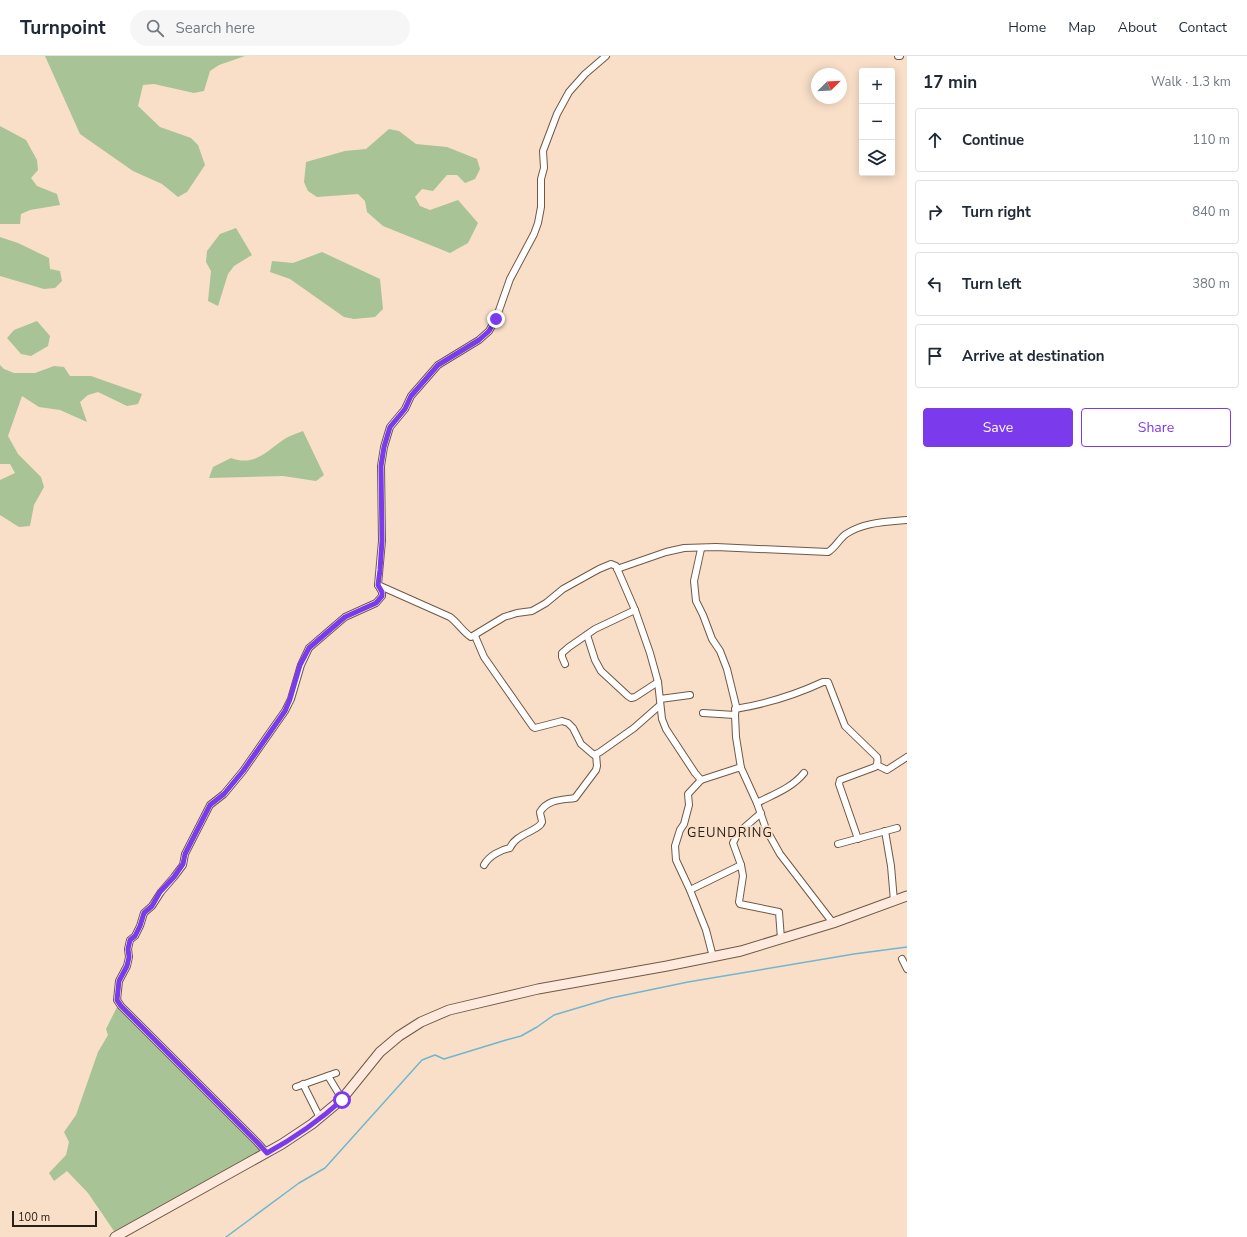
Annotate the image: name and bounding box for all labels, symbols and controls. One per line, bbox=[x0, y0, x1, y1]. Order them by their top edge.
search box bbox=[130, 10, 410, 46]
text: Turnpoint bbox=[20, 15, 106, 41]
icon: search bbox=[144, 17, 166, 39]
text: Search here bbox=[176, 18, 255, 38]
text: Home bbox=[1008, 18, 1046, 37]
text: Map bbox=[1068, 18, 1096, 37]
text: About bbox=[1118, 18, 1157, 37]
text: Contact bbox=[1179, 18, 1227, 37]
north arrow bbox=[811, 68, 847, 104]
map controls bbox=[859, 68, 895, 176]
button: + bbox=[859, 68, 895, 104]
text: 17 min bbox=[923, 71, 977, 94]
text: Walk · 1.3 km bbox=[1151, 73, 1231, 91]
button: − bbox=[859, 104, 895, 140]
icon: ahead bbox=[924, 129, 946, 151]
text: Continue bbox=[962, 130, 1024, 150]
text: 110 m bbox=[1192, 131, 1230, 149]
button: layers bbox=[859, 140, 895, 176]
icon: right bbox=[924, 201, 946, 223]
text: Turn right bbox=[962, 202, 1031, 222]
text: 840 m bbox=[1192, 203, 1230, 221]
icon: left bbox=[924, 273, 946, 295]
text: Turn left bbox=[962, 274, 1021, 294]
text: 380 m bbox=[1192, 275, 1230, 293]
route end bbox=[487, 310, 505, 328]
icon: arrive bbox=[924, 345, 946, 367]
text: Arrive at destination bbox=[962, 346, 1105, 366]
button: Save bbox=[923, 408, 1073, 447]
button: Share bbox=[1081, 408, 1231, 447]
district label: GEUNDRING bbox=[687, 824, 773, 842]
route start bbox=[333, 1091, 351, 1109]
scale bar bbox=[12, 1209, 97, 1228]
text: 100 m bbox=[18, 1210, 50, 1225]

